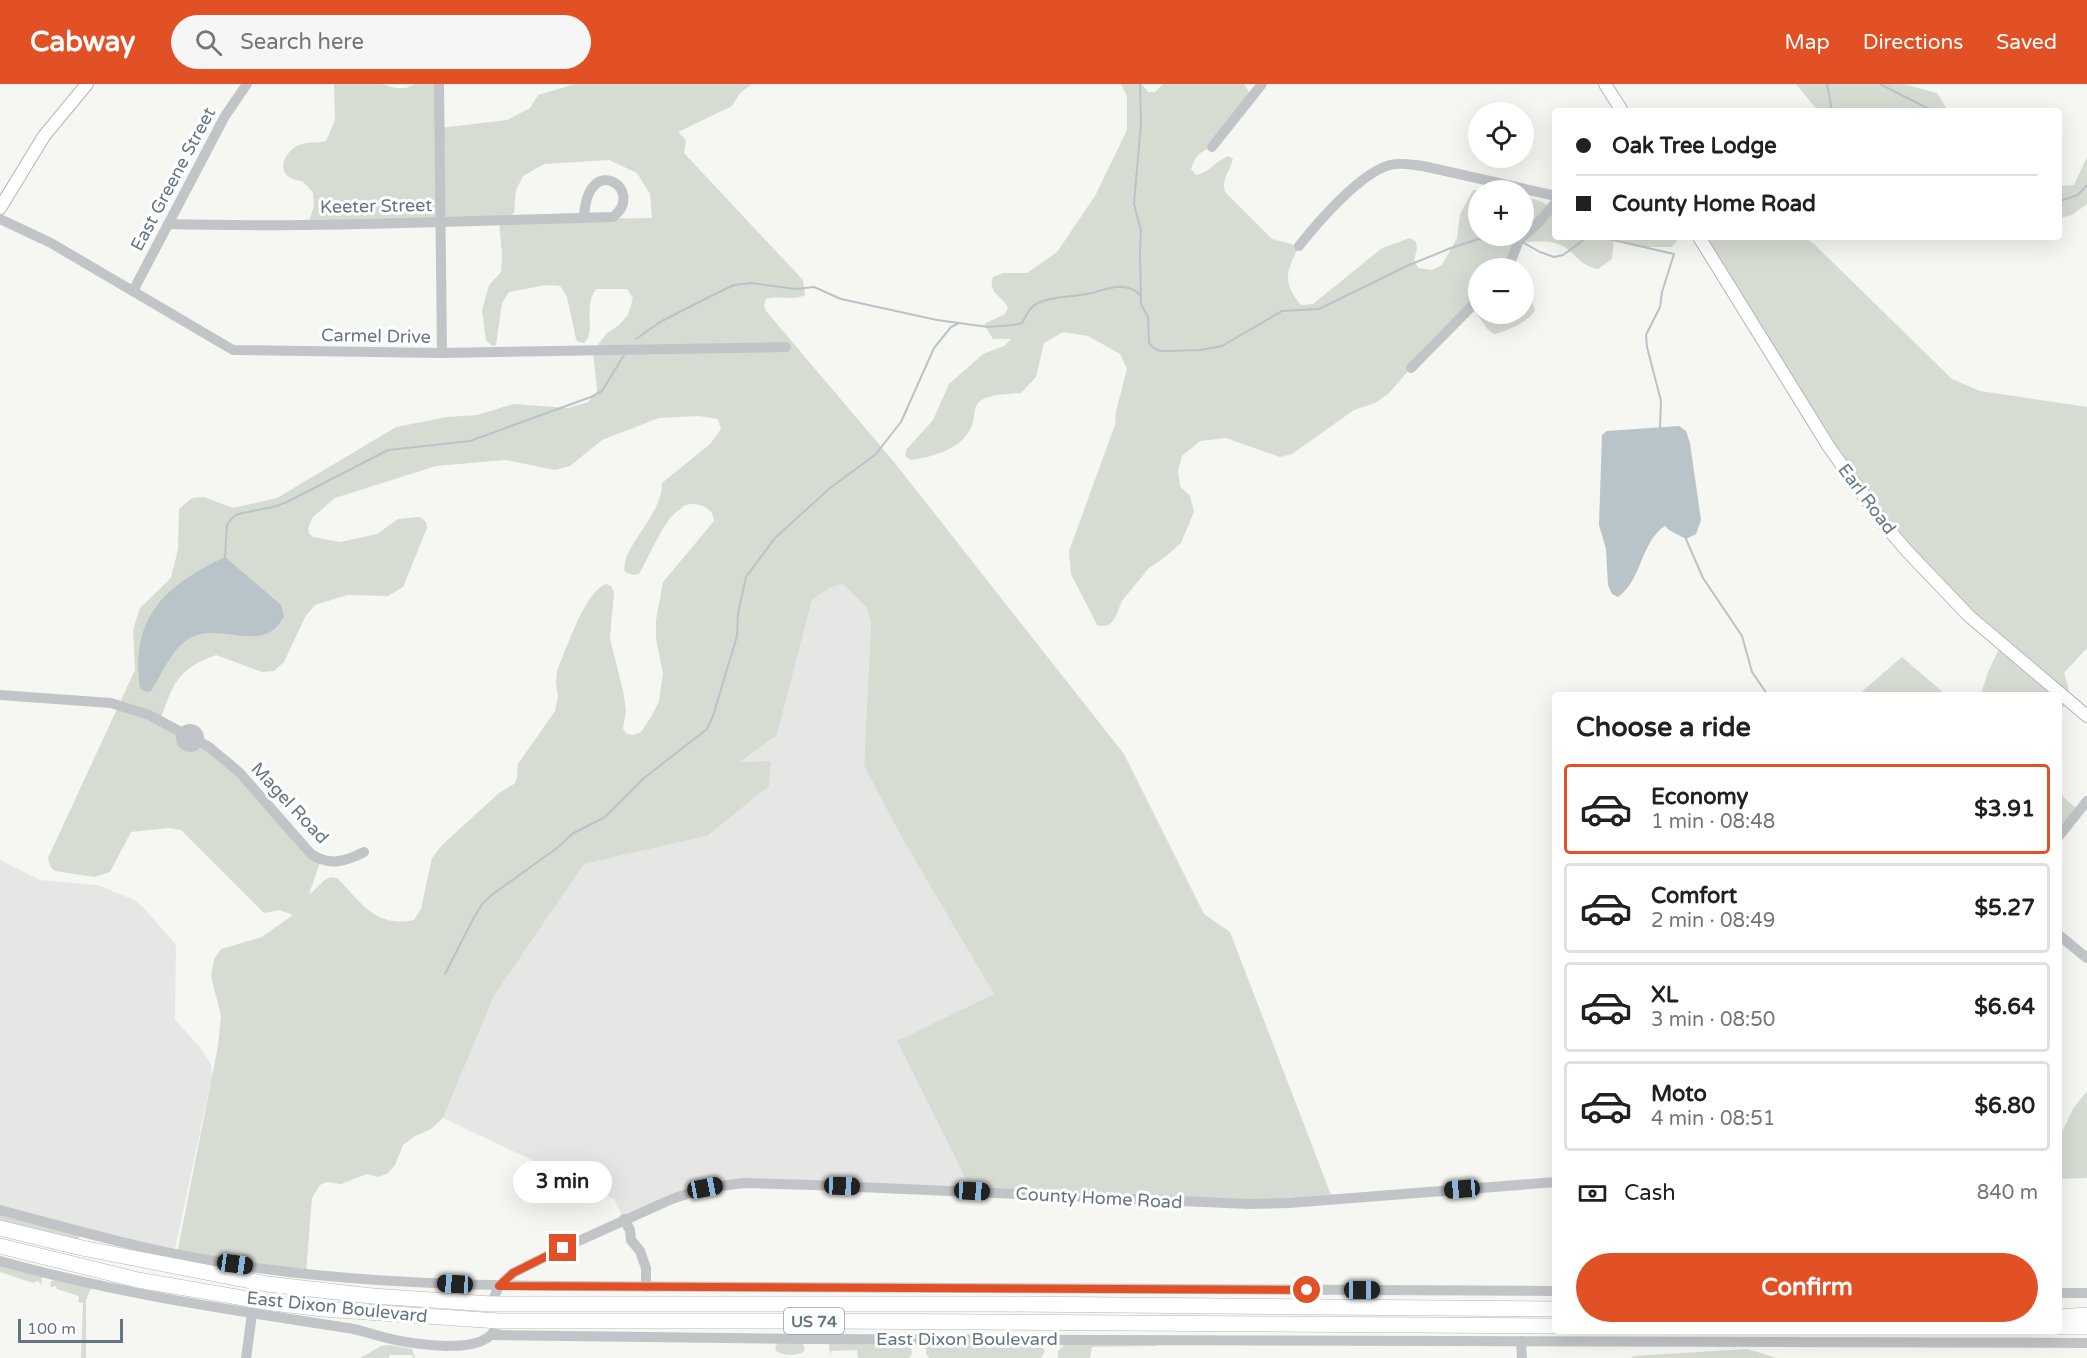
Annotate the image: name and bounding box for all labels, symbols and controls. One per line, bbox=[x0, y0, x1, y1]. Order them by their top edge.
search box bbox=[171, 15, 591, 69]
text: Cabway bbox=[30, 25, 135, 59]
icon: search bbox=[192, 26, 225, 59]
text: Search here bbox=[240, 29, 364, 55]
text: Map bbox=[1784, 30, 1830, 55]
text: Directions bbox=[1863, 30, 1963, 55]
text: Saved bbox=[1996, 30, 2057, 55]
map controls bbox=[1468, 102, 1534, 324]
button: locate bbox=[1468, 102, 1534, 168]
street label: East Greene Street bbox=[126, 103, 220, 255]
text: Oak Tree Lodge bbox=[1612, 133, 1777, 159]
button: + bbox=[1468, 180, 1534, 246]
text: County Home Road bbox=[1612, 191, 1816, 217]
street label: Keeter Street bbox=[320, 194, 432, 218]
button: − bbox=[1468, 258, 1534, 324]
street label: Carmel Drive bbox=[321, 324, 431, 348]
street label: Earl Road bbox=[1833, 459, 1901, 539]
text: Choose a ride bbox=[1576, 711, 1751, 744]
street label: Magel Road bbox=[247, 758, 333, 848]
icon: car bbox=[1579, 782, 1633, 836]
text: Economy bbox=[1651, 784, 1748, 810]
text: $3.91 bbox=[1974, 796, 2035, 822]
text: 1 min · 08:48 bbox=[1651, 810, 1775, 834]
icon: car bbox=[1579, 881, 1633, 935]
text: Comfort bbox=[1651, 883, 1737, 909]
text: $5.27 bbox=[1974, 895, 2035, 921]
text: 2 min · 08:49 bbox=[1651, 909, 1775, 933]
icon: car bbox=[1579, 980, 1633, 1034]
text: XL bbox=[1651, 982, 1678, 1008]
text: $6.64 bbox=[1974, 994, 2035, 1020]
text: 3 min · 08:50 bbox=[1651, 1008, 1775, 1032]
icon: car bbox=[1579, 1079, 1633, 1133]
text: Moto bbox=[1651, 1081, 1707, 1107]
text: $6.80 bbox=[1974, 1093, 2035, 1119]
text: 4 min · 08:51 bbox=[1651, 1107, 1775, 1131]
callout: 3 min bbox=[514, 1161, 612, 1203]
text: 3 min bbox=[536, 1170, 589, 1194]
car bbox=[686, 1176, 724, 1200]
car bbox=[824, 1176, 860, 1196]
icon: cash bbox=[1576, 1177, 1609, 1210]
car bbox=[1443, 1178, 1481, 1200]
text: Cash bbox=[1624, 1180, 1676, 1206]
car bbox=[954, 1181, 990, 1201]
text: 840 m bbox=[1977, 1181, 2038, 1205]
street label: County Home Road bbox=[1015, 1183, 1183, 1213]
route end bbox=[549, 1234, 576, 1261]
car bbox=[216, 1253, 254, 1275]
button: Confirm bbox=[1576, 1253, 2038, 1322]
car bbox=[437, 1274, 473, 1294]
route start bbox=[1293, 1276, 1320, 1303]
car bbox=[1344, 1281, 1380, 1299]
street label: East Dixon Boulevard bbox=[245, 1287, 429, 1327]
road number: US 74 bbox=[784, 1308, 844, 1334]
scale bar bbox=[18, 1316, 123, 1344]
text: 100 m bbox=[27, 1319, 76, 1339]
street label: East Dixon Boulevard bbox=[876, 1328, 1058, 1350]

